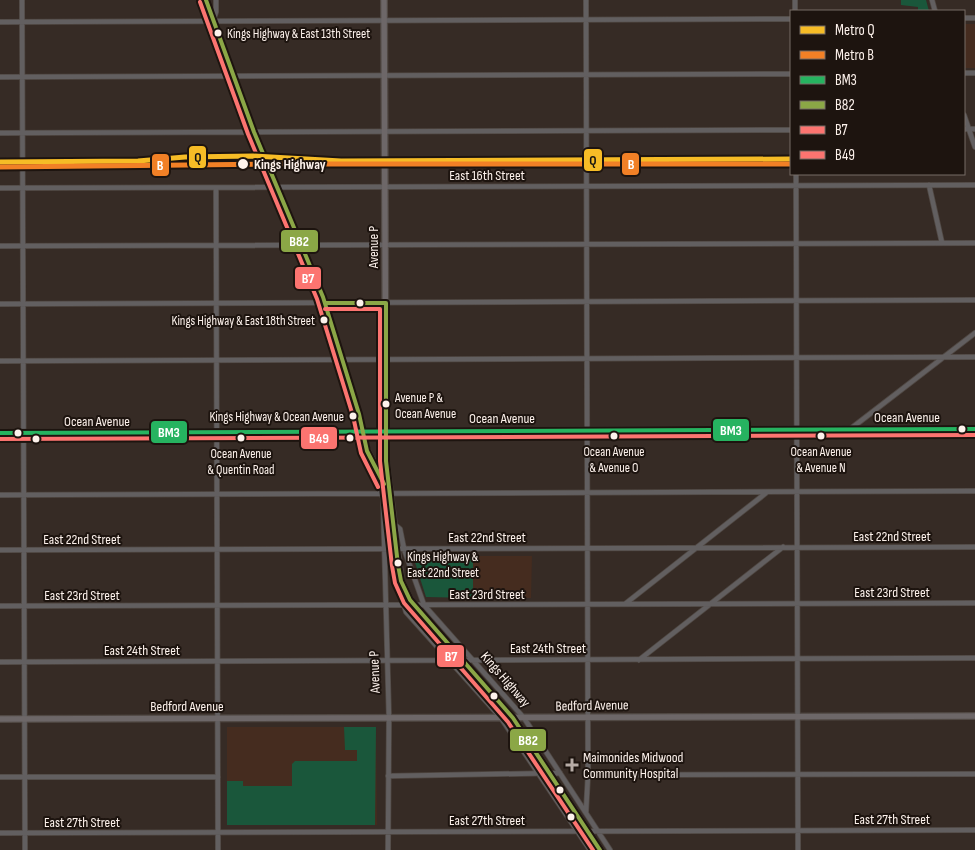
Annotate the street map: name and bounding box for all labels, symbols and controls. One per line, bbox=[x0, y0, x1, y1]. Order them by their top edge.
legend bbox=[790, 10, 965, 175]
text: Metro Q bbox=[835, 21, 875, 40]
place label: Kings Highway & East 13th Street bbox=[227, 26, 370, 42]
marker: Kings Highway & East 13th Street bbox=[213, 28, 223, 38]
text: Metro B bbox=[835, 46, 874, 65]
text: BM3 bbox=[835, 71, 857, 90]
text: B82 bbox=[835, 96, 855, 115]
text: B7 bbox=[835, 121, 848, 140]
line badge: Q bbox=[188, 145, 207, 169]
text: B49 bbox=[835, 146, 855, 165]
line badge: Q bbox=[583, 148, 603, 172]
text: Q bbox=[194, 149, 202, 166]
text: Q bbox=[589, 152, 597, 169]
line badge: B bbox=[621, 152, 640, 176]
line badge: B bbox=[151, 153, 170, 177]
place label: Kings Highway bbox=[254, 156, 326, 173]
text: B bbox=[628, 156, 635, 173]
text: B bbox=[157, 157, 164, 174]
marker: Kings Highway bbox=[236, 157, 250, 171]
street label: East 16th Street bbox=[449, 167, 525, 184]
street label: Avenue P bbox=[365, 226, 382, 269]
line badge: B82 bbox=[280, 229, 319, 253]
text: B82 bbox=[289, 233, 309, 250]
line badge: B7 bbox=[294, 266, 322, 290]
text: B7 bbox=[302, 270, 315, 287]
unlabelled marker bbox=[355, 298, 365, 308]
place label: Kings Highway & East 18th Street bbox=[172, 313, 315, 329]
marker: Kings Highway & East 18th Street bbox=[319, 315, 329, 325]
place label: Avenue P & Ocean Avenue bbox=[394, 390, 456, 422]
marker: Avenue P & Ocean Avenue bbox=[381, 399, 391, 409]
place label: Kings Highway & Ocean Avenue bbox=[209, 409, 344, 425]
street label: Ocean Avenue bbox=[874, 409, 940, 426]
street label: Ocean Avenue bbox=[469, 410, 535, 427]
marker: Kings Highway & Ocean Avenue bbox=[348, 411, 358, 421]
street label: Ocean Avenue bbox=[64, 413, 130, 430]
line badge: BM3 bbox=[712, 418, 750, 442]
line badge: BM3 bbox=[150, 420, 188, 444]
text: BM3 bbox=[720, 422, 742, 439]
text: BM3 bbox=[158, 424, 180, 441]
unlabelled marker bbox=[957, 424, 967, 434]
line badge: B49 bbox=[300, 426, 338, 450]
unlabelled marker bbox=[13, 428, 23, 438]
text: B49 bbox=[309, 430, 329, 447]
marker: Ocean Avenue & Avenue O bbox=[609, 431, 619, 441]
marker: Ocean Avenue & Avenue N bbox=[816, 431, 826, 441]
marker: Ocean Avenue & Quentin Road bbox=[236, 433, 246, 443]
unlabelled marker bbox=[345, 433, 355, 443]
unlabelled marker bbox=[31, 434, 41, 444]
place label: Ocean Avenue & Avenue O bbox=[583, 444, 645, 476]
place label: Ocean Avenue & Avenue N bbox=[790, 444, 852, 476]
place label: Ocean Avenue & Quentin Road bbox=[207, 446, 275, 478]
street label: East 22nd Street bbox=[853, 528, 931, 545]
street label: East 22nd Street bbox=[448, 529, 526, 546]
street label: East 22nd Street bbox=[43, 531, 121, 548]
place label: Kings Highway & East 22nd Street bbox=[407, 549, 479, 581]
marker: Kings Highway & East 22nd Street bbox=[393, 558, 403, 568]
street label: East 23rd Street bbox=[854, 584, 930, 601]
street label: East 23rd Street bbox=[449, 586, 525, 603]
street label: East 23rd Street bbox=[44, 587, 120, 604]
street label: East 24th Street bbox=[510, 640, 586, 657]
street label: East 24th Street bbox=[104, 642, 180, 659]
line badge: B7 bbox=[436, 644, 465, 668]
text: B7 bbox=[445, 648, 458, 665]
street label: Kings Highway bbox=[477, 648, 535, 711]
street label: Avenue P bbox=[365, 650, 384, 694]
unlabelled marker bbox=[489, 691, 499, 701]
street label: Bedford Avenue bbox=[555, 696, 629, 715]
street label: Bedford Avenue bbox=[150, 698, 224, 715]
line badge: B82 bbox=[509, 728, 547, 752]
text: B82 bbox=[518, 732, 538, 749]
place label: Maimonides Midwood Community Hospital bbox=[583, 749, 684, 782]
marker: Maimonides Midwood Community Hospital bbox=[565, 758, 579, 772]
unlabelled marker bbox=[555, 785, 565, 795]
street label: East 27th Street bbox=[854, 811, 930, 828]
street label: East 27th Street bbox=[449, 812, 525, 829]
unlabelled marker bbox=[566, 812, 576, 822]
street label: East 27th Street bbox=[44, 814, 120, 831]

